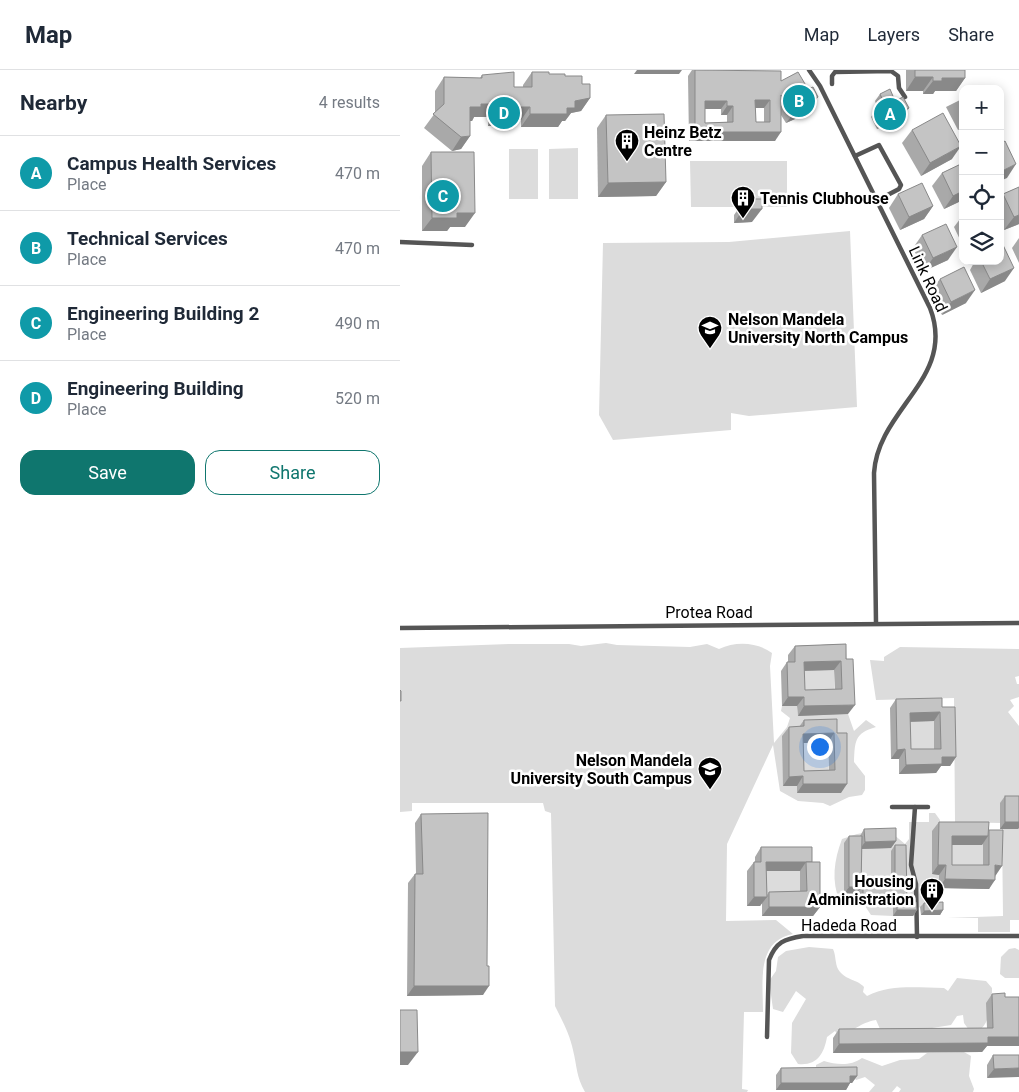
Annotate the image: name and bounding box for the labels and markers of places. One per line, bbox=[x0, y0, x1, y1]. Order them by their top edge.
pin: B bbox=[783, 82, 815, 120]
pin: D bbox=[488, 94, 520, 132]
pin: A bbox=[874, 95, 906, 133]
place label: Heinz Betz Centre bbox=[644, 123, 722, 160]
building icon: Heinz Betz Centre bbox=[614, 128, 640, 162]
pin: C bbox=[427, 177, 459, 215]
building icon: Tennis Clubhouse bbox=[730, 185, 756, 219]
place label: Tennis Clubhouse bbox=[760, 189, 889, 208]
place label: Nelson Mandela University North Campus bbox=[728, 310, 908, 347]
school or university icon: Nelson Mandela University North Campus bbox=[697, 315, 723, 349]
place label: Nelson Mandela University South Campus bbox=[511, 751, 692, 788]
school or university icon: Nelson Mandela University South Campus bbox=[697, 756, 723, 790]
place label: Housing Administration bbox=[808, 872, 914, 909]
building icon: Housing Administration bbox=[919, 877, 945, 911]

